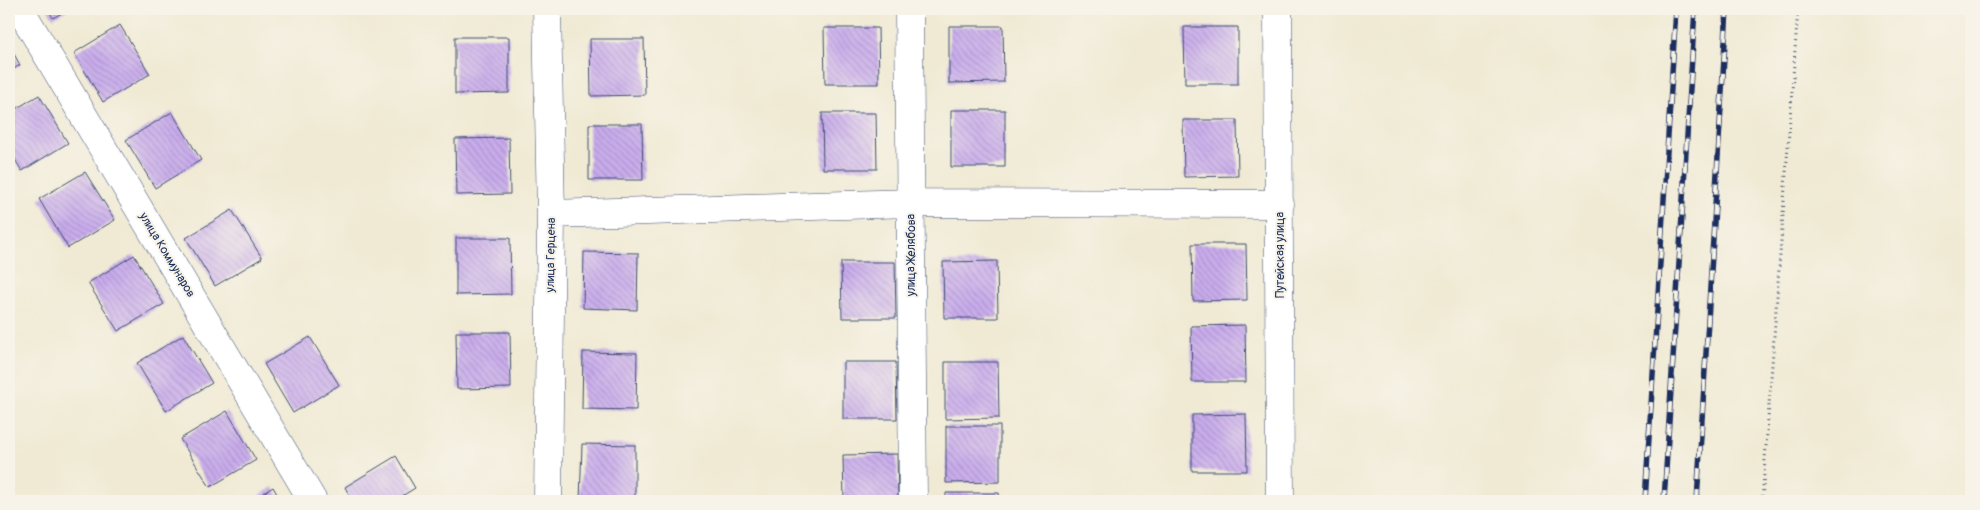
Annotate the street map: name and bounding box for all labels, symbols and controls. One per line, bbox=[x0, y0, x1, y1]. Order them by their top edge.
street label: улица Коммунаров bbox=[135, 209, 198, 300]
street label: Путейская улица bbox=[1273, 212, 1288, 298]
street label: улица Желябова bbox=[904, 213, 919, 297]
street label: улица Герцена bbox=[543, 217, 559, 294]

